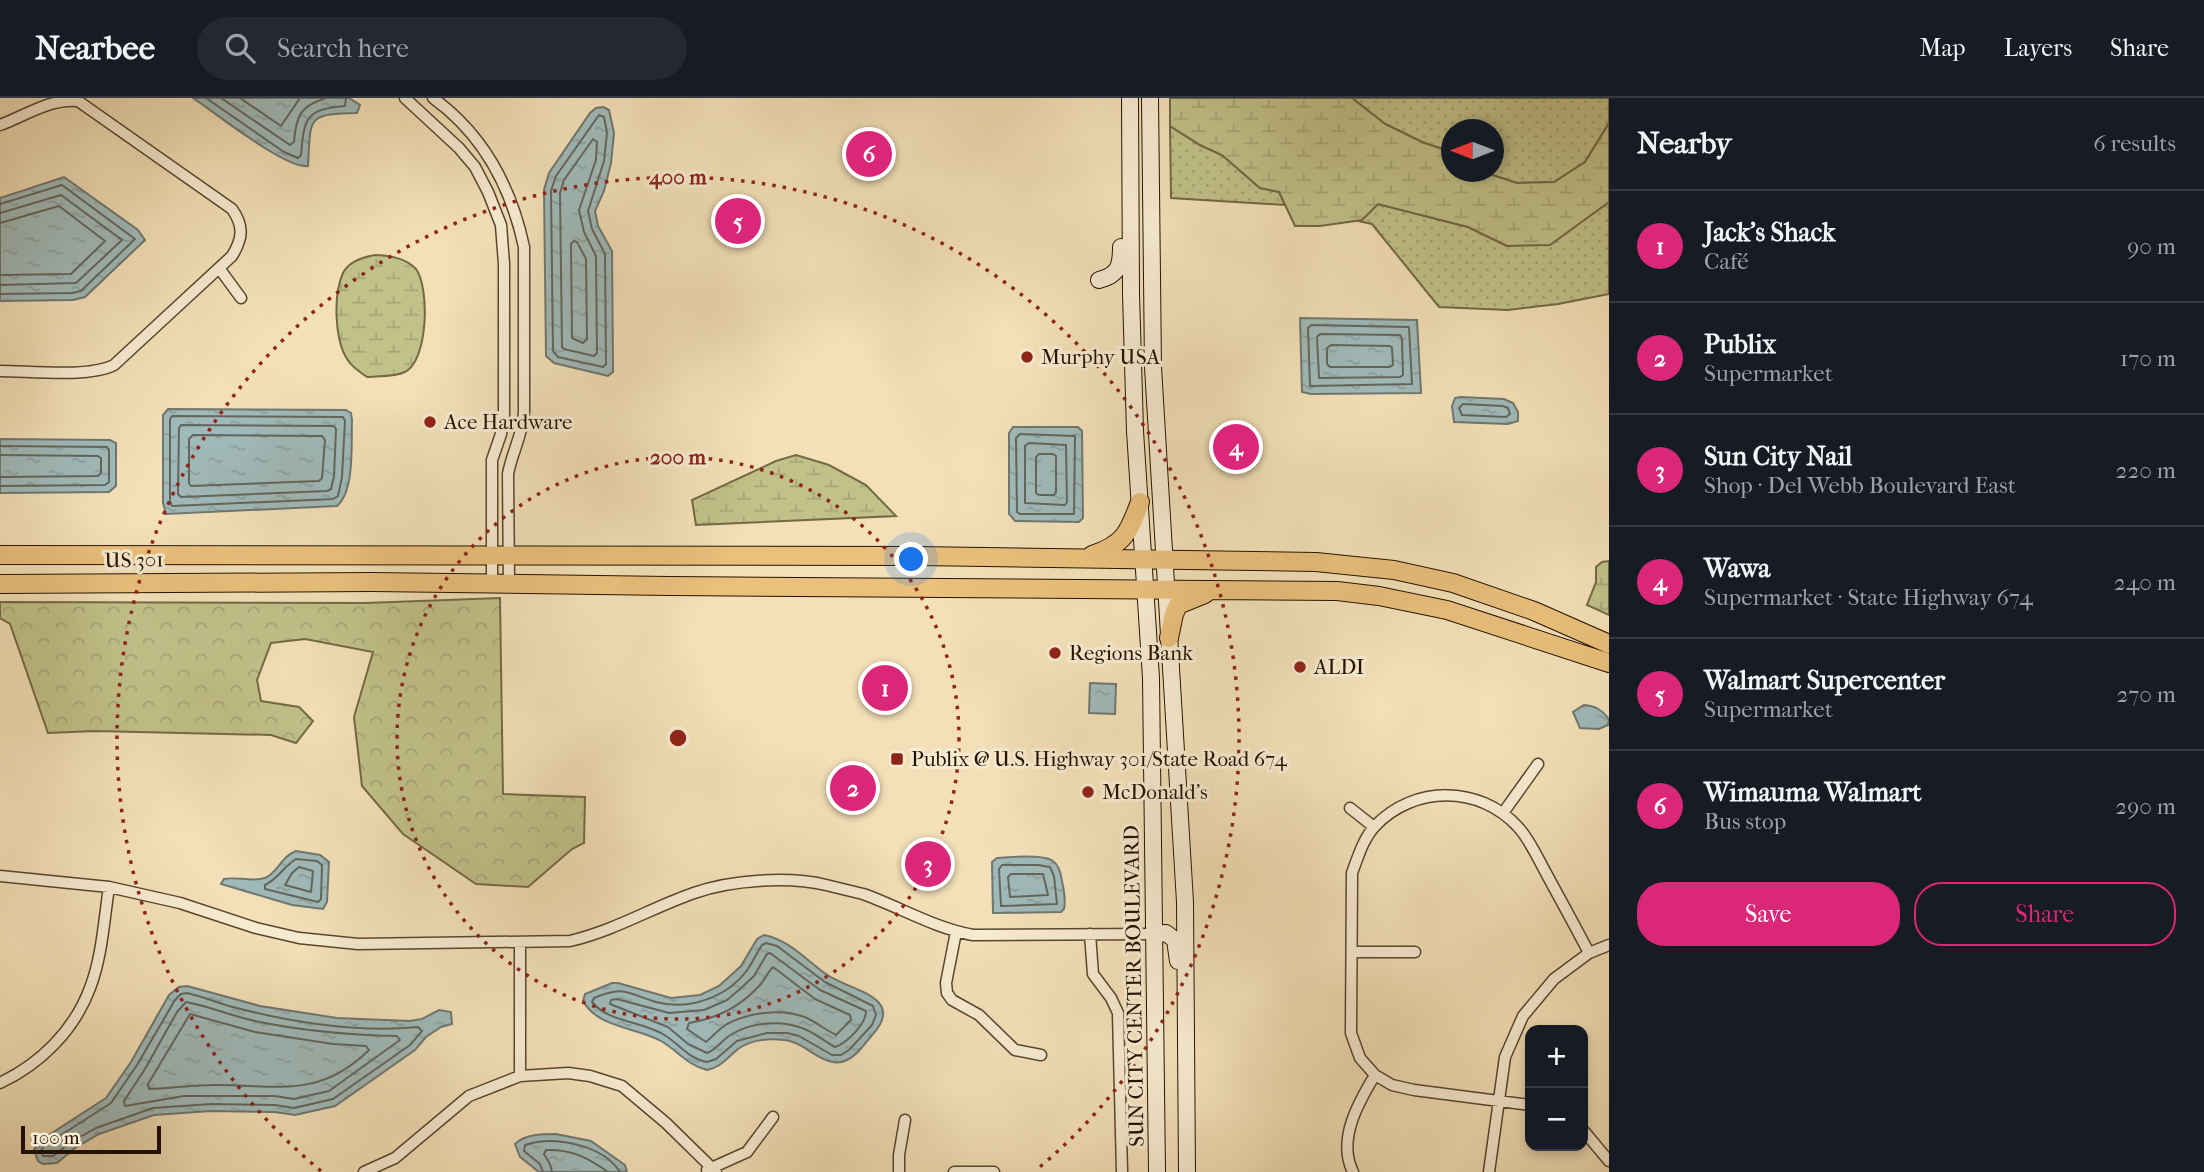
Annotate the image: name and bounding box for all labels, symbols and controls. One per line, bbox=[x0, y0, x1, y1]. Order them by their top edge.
search box bbox=[197, 17, 687, 80]
text: Nearbee bbox=[35, 29, 155, 68]
icon: search bbox=[221, 29, 259, 67]
text: Search here bbox=[277, 33, 409, 64]
text: Map bbox=[1920, 34, 1966, 62]
text: Layers bbox=[2004, 34, 2072, 62]
text: Share bbox=[2110, 34, 2169, 62]
north arrow bbox=[1441, 119, 1504, 182]
text: Nearby bbox=[1637, 126, 1732, 161]
pin: 6 bbox=[846, 128, 892, 180]
text: 6 results bbox=[2093, 130, 2176, 157]
text: 400 m bbox=[648, 165, 707, 190]
pin: 5 bbox=[715, 195, 761, 247]
text: Jack's Shack bbox=[1704, 217, 1835, 248]
text: 1 bbox=[1656, 233, 1664, 260]
text: 90 m bbox=[2127, 233, 2176, 260]
text: Café bbox=[1704, 248, 1749, 275]
text: Publix bbox=[1704, 329, 1776, 360]
place label: Murphy USA bbox=[1041, 345, 1160, 369]
text: 2 bbox=[1654, 345, 1666, 372]
text: 170 m bbox=[2120, 345, 2176, 372]
marker: Murphy USA bbox=[1019, 349, 1035, 365]
text: Supermarket bbox=[1704, 360, 1833, 387]
place label: Ace Hardware bbox=[443, 410, 572, 434]
marker: Ace Hardware bbox=[422, 414, 438, 430]
pin: 4 bbox=[1213, 421, 1259, 473]
text: Sun City Nail bbox=[1704, 441, 1852, 472]
text: 200 m bbox=[650, 445, 707, 469]
text: 3 bbox=[1655, 457, 1665, 484]
text: 220 m bbox=[2116, 457, 2176, 484]
text: Shop · Del Webb Boulevard East bbox=[1704, 472, 2016, 499]
your location bbox=[894, 542, 928, 576]
street label: US 301 bbox=[104, 547, 164, 573]
text: Wawa bbox=[1704, 553, 1770, 584]
text: 4 bbox=[1653, 569, 1667, 596]
text: 240 m bbox=[2114, 569, 2176, 596]
text: Supermarket · State Highway 674 bbox=[1704, 584, 2033, 611]
place label: Regions Bank bbox=[1069, 641, 1193, 665]
marker: Regions Bank bbox=[1047, 645, 1063, 661]
place label: ALDI bbox=[1313, 655, 1364, 679]
marker: ALDI bbox=[1292, 659, 1308, 675]
pin: 1 bbox=[862, 662, 908, 714]
text: Walmart Supercenter bbox=[1704, 665, 1945, 696]
text: 5 bbox=[1655, 681, 1665, 708]
text: 270 m bbox=[2116, 681, 2176, 708]
text: Supermarket bbox=[1704, 696, 1833, 723]
centre of rings bbox=[666, 726, 690, 750]
place label: Publix @ U.S. Highway 301/State Road 674 bbox=[911, 747, 1288, 771]
marker: Publix @ U.S. Highway 301/State Road 674 bbox=[889, 751, 905, 767]
pin: 2 bbox=[830, 762, 876, 814]
text: Wimauma Walmart bbox=[1704, 777, 1922, 808]
place label: McDonald's bbox=[1102, 780, 1208, 804]
marker: McDonald's bbox=[1080, 784, 1096, 800]
text: 6 bbox=[1654, 793, 1666, 820]
text: 290 m bbox=[2115, 793, 2176, 820]
text: Bus stop bbox=[1704, 808, 1786, 835]
street label: SUN CITY CENTER BOULEVARD bbox=[1119, 825, 1149, 1147]
pin: 3 bbox=[905, 838, 951, 890]
button: Save bbox=[1637, 882, 1900, 946]
button: Share bbox=[1914, 882, 2176, 946]
map controls bbox=[1525, 1025, 1588, 1151]
button: + bbox=[1525, 1025, 1588, 1088]
button: − bbox=[1525, 1088, 1588, 1151]
scale bar bbox=[21, 1123, 161, 1155]
text: 100 m bbox=[32, 1127, 80, 1149]

